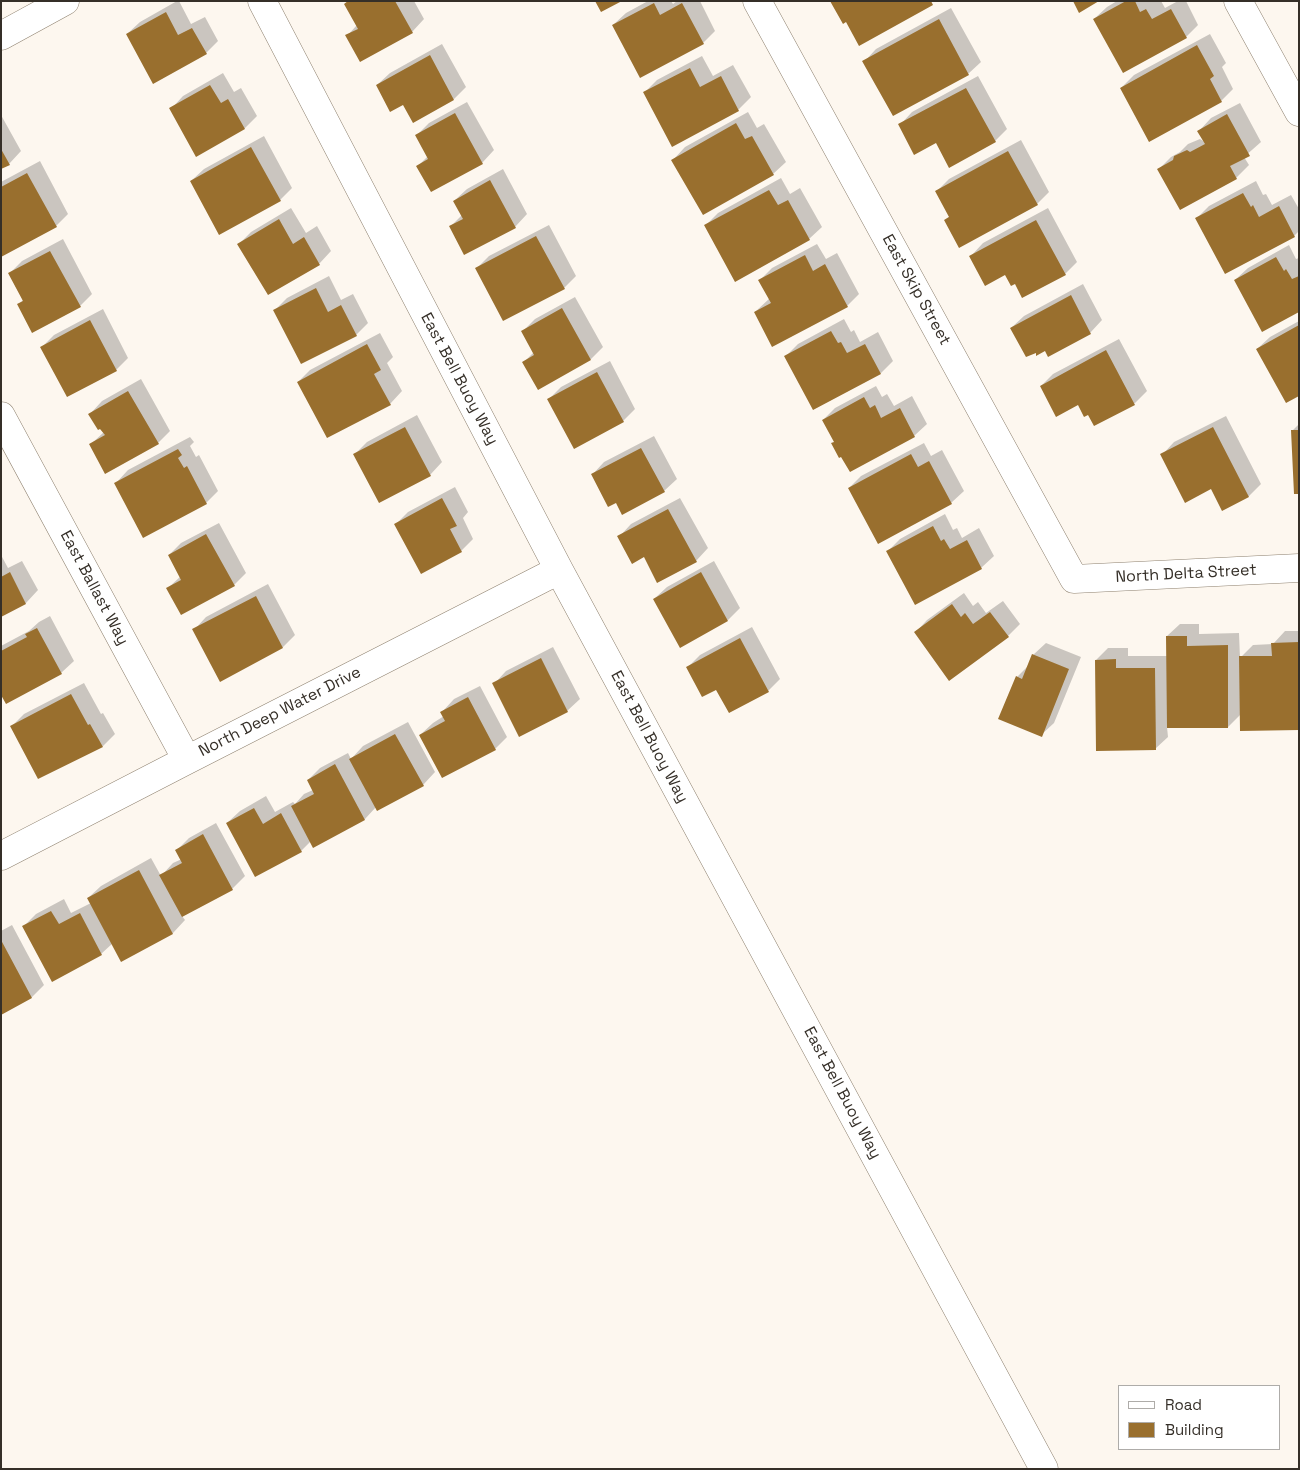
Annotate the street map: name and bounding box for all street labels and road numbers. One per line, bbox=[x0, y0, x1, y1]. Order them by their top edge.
street label: East Skip Street bbox=[878, 231, 954, 349]
street label: East Bell Buoy Way bbox=[416, 310, 502, 448]
street label: East Ballast Way bbox=[56, 527, 132, 649]
street label: North Delta Street bbox=[1115, 561, 1257, 587]
street label: North Deep Water Drive bbox=[196, 663, 364, 761]
street label: East Bell Buoy Way bbox=[606, 668, 692, 806]
street label: East Bell Buoy Way bbox=[799, 1024, 885, 1162]

